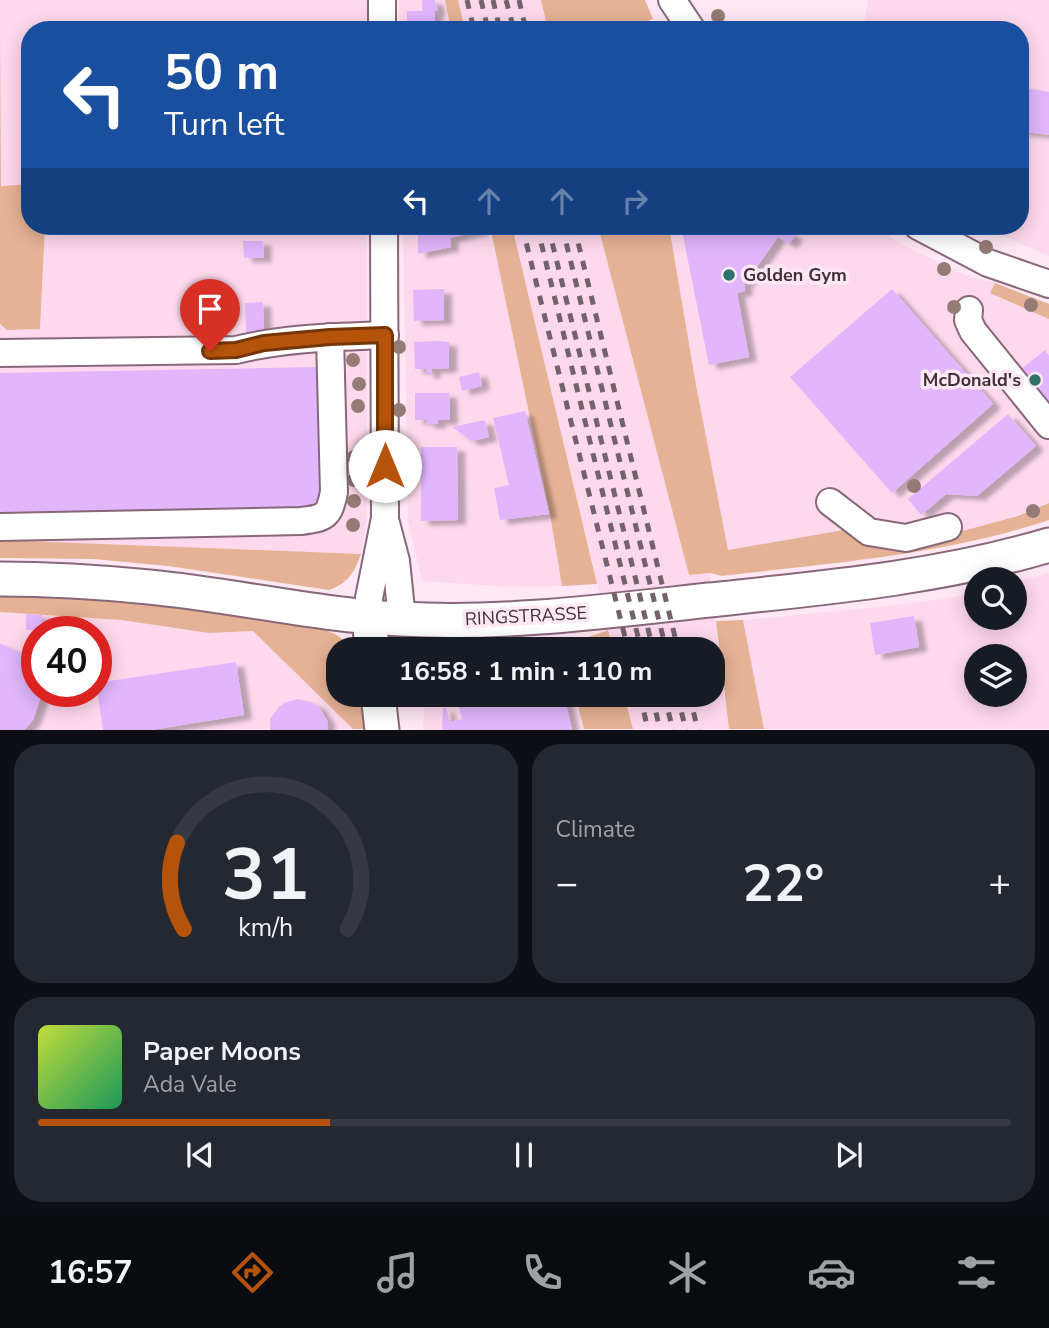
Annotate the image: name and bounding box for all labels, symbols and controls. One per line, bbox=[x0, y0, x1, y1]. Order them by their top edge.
text: 50 m bbox=[164, 39, 279, 106]
icon: left bbox=[49, 49, 140, 140]
text: Turn left bbox=[164, 103, 284, 146]
icon: left bbox=[397, 182, 435, 220]
icon: ahead bbox=[470, 182, 508, 220]
icon: ahead bbox=[543, 182, 581, 220]
icon: right bbox=[616, 182, 654, 220]
place label: Golden Gym bbox=[743, 263, 847, 287]
marker: Golden Gym bbox=[721, 267, 737, 283]
pin bbox=[180, 279, 240, 351]
icon: arrive bbox=[191, 290, 229, 328]
place label: McDonald's bbox=[923, 368, 1021, 392]
marker: McDonald's bbox=[1027, 372, 1043, 388]
position arrow bbox=[348, 429, 422, 503]
map controls bbox=[964, 567, 1027, 707]
button: search bbox=[964, 567, 1027, 630]
street label: RINGSTRASSE bbox=[464, 601, 588, 631]
speed limit sign: 40 bbox=[21, 616, 112, 707]
button: layers bbox=[964, 644, 1027, 707]
text: 16:58 · 1 min · 110 m bbox=[399, 654, 652, 689]
text: Climate bbox=[556, 814, 635, 845]
text: 31 bbox=[222, 826, 309, 926]
text: 22° bbox=[742, 848, 824, 919]
text: − bbox=[556, 858, 578, 909]
text: + bbox=[988, 858, 1011, 909]
text: km/h bbox=[238, 911, 293, 945]
text: Paper Moons bbox=[143, 1034, 301, 1069]
text: Ada Vale bbox=[143, 1069, 237, 1100]
icon: previous bbox=[181, 1136, 219, 1174]
icon: pause bbox=[505, 1136, 543, 1174]
icon: next bbox=[830, 1136, 868, 1174]
icon: directions bbox=[228, 1248, 277, 1297]
icon: music bbox=[373, 1248, 422, 1297]
icon: phone bbox=[518, 1248, 567, 1297]
icon: climate bbox=[663, 1248, 712, 1297]
icon: car bbox=[807, 1248, 856, 1297]
icon: filters bbox=[952, 1248, 1001, 1297]
text: 16:57 bbox=[48, 1251, 133, 1294]

